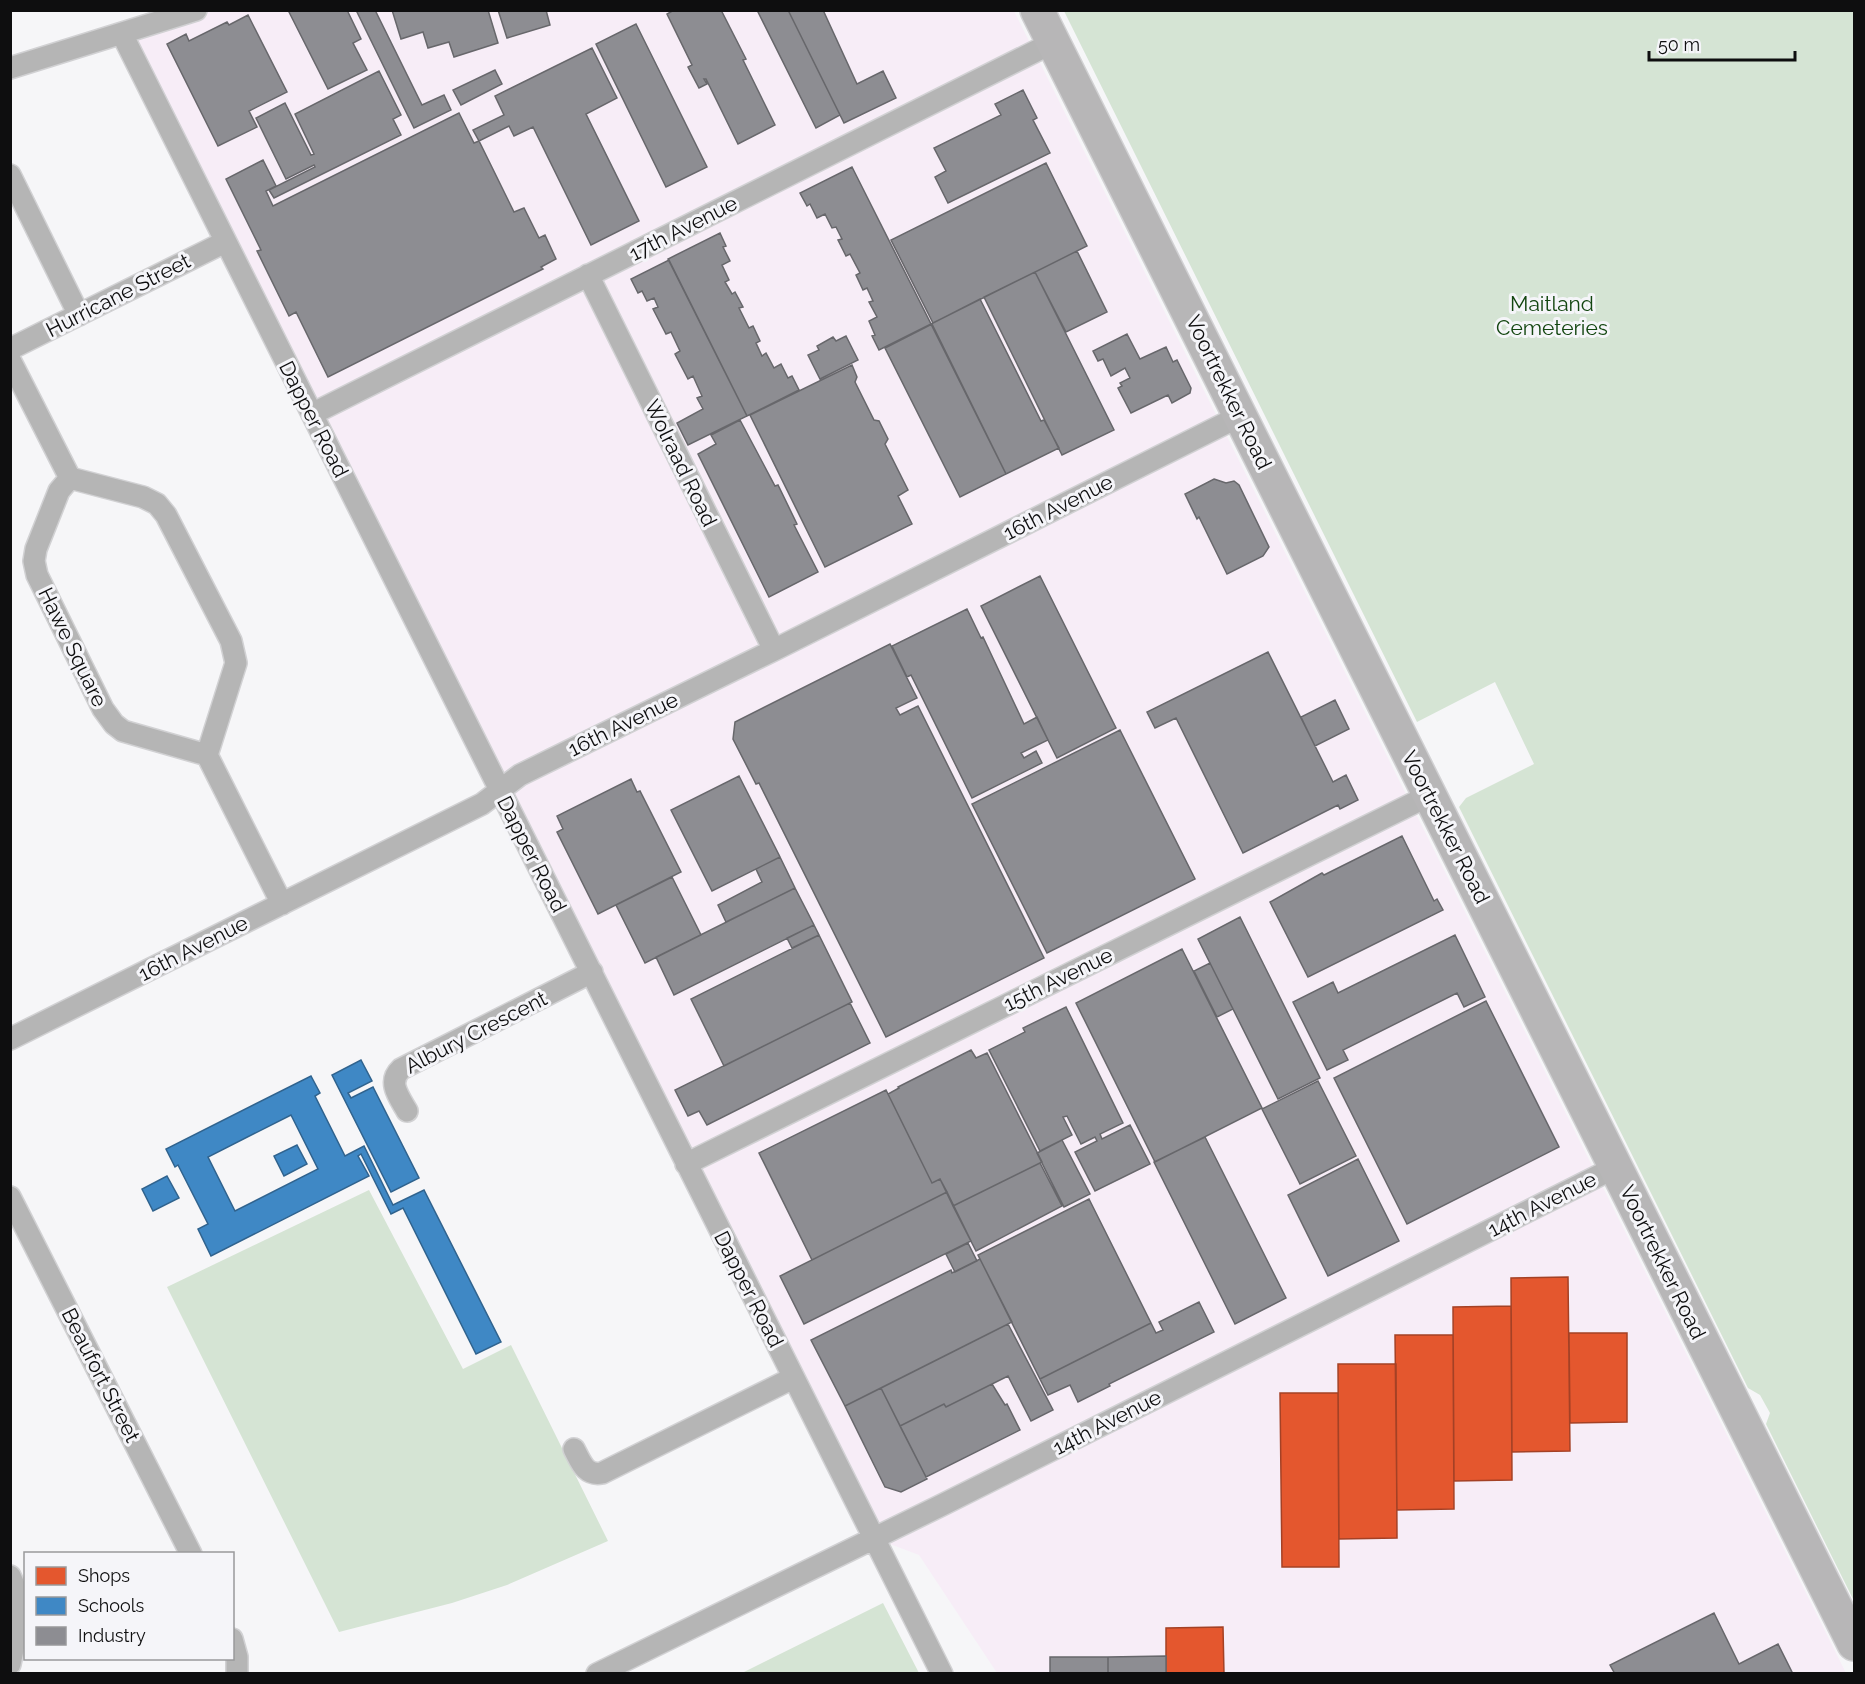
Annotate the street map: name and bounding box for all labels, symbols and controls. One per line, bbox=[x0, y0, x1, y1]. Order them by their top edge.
scale bar bbox=[1649, 24, 1794, 62]
text: 50 m bbox=[1658, 34, 1700, 55]
street label: 17th Avenue bbox=[625, 190, 741, 266]
street label: Hurricane Street bbox=[42, 248, 194, 342]
park label: Maitland Cemeteries bbox=[1496, 291, 1608, 340]
street label: Voortrekker Road bbox=[1181, 311, 1277, 473]
street label: Dapper Road bbox=[274, 357, 354, 481]
street label: Wolraad Road bbox=[640, 396, 722, 530]
street label: 16th Avenue bbox=[999, 469, 1117, 545]
street label: Hawe Square bbox=[33, 583, 113, 711]
street label: 16th Avenue bbox=[564, 687, 682, 761]
street label: Voortrekker Road bbox=[1397, 746, 1495, 908]
street label: Dapper Road bbox=[492, 792, 572, 916]
street label: 16th Avenue bbox=[134, 910, 252, 986]
street label: 15th Avenue bbox=[999, 942, 1117, 1016]
street label: Albury Crescent bbox=[401, 986, 551, 1078]
street label: 14th Avenue bbox=[1484, 1166, 1600, 1242]
street label: Voortrekker Road bbox=[1615, 1181, 1711, 1343]
street label: Dapper Road bbox=[709, 1227, 789, 1351]
street label: Beaufort Street bbox=[56, 1304, 146, 1446]
street label: 14th Avenue bbox=[1049, 1384, 1165, 1460]
legend bbox=[24, 1552, 234, 1660]
text: Shops bbox=[78, 1565, 130, 1586]
text: Schools bbox=[78, 1595, 145, 1616]
text: Industry bbox=[78, 1625, 146, 1646]

